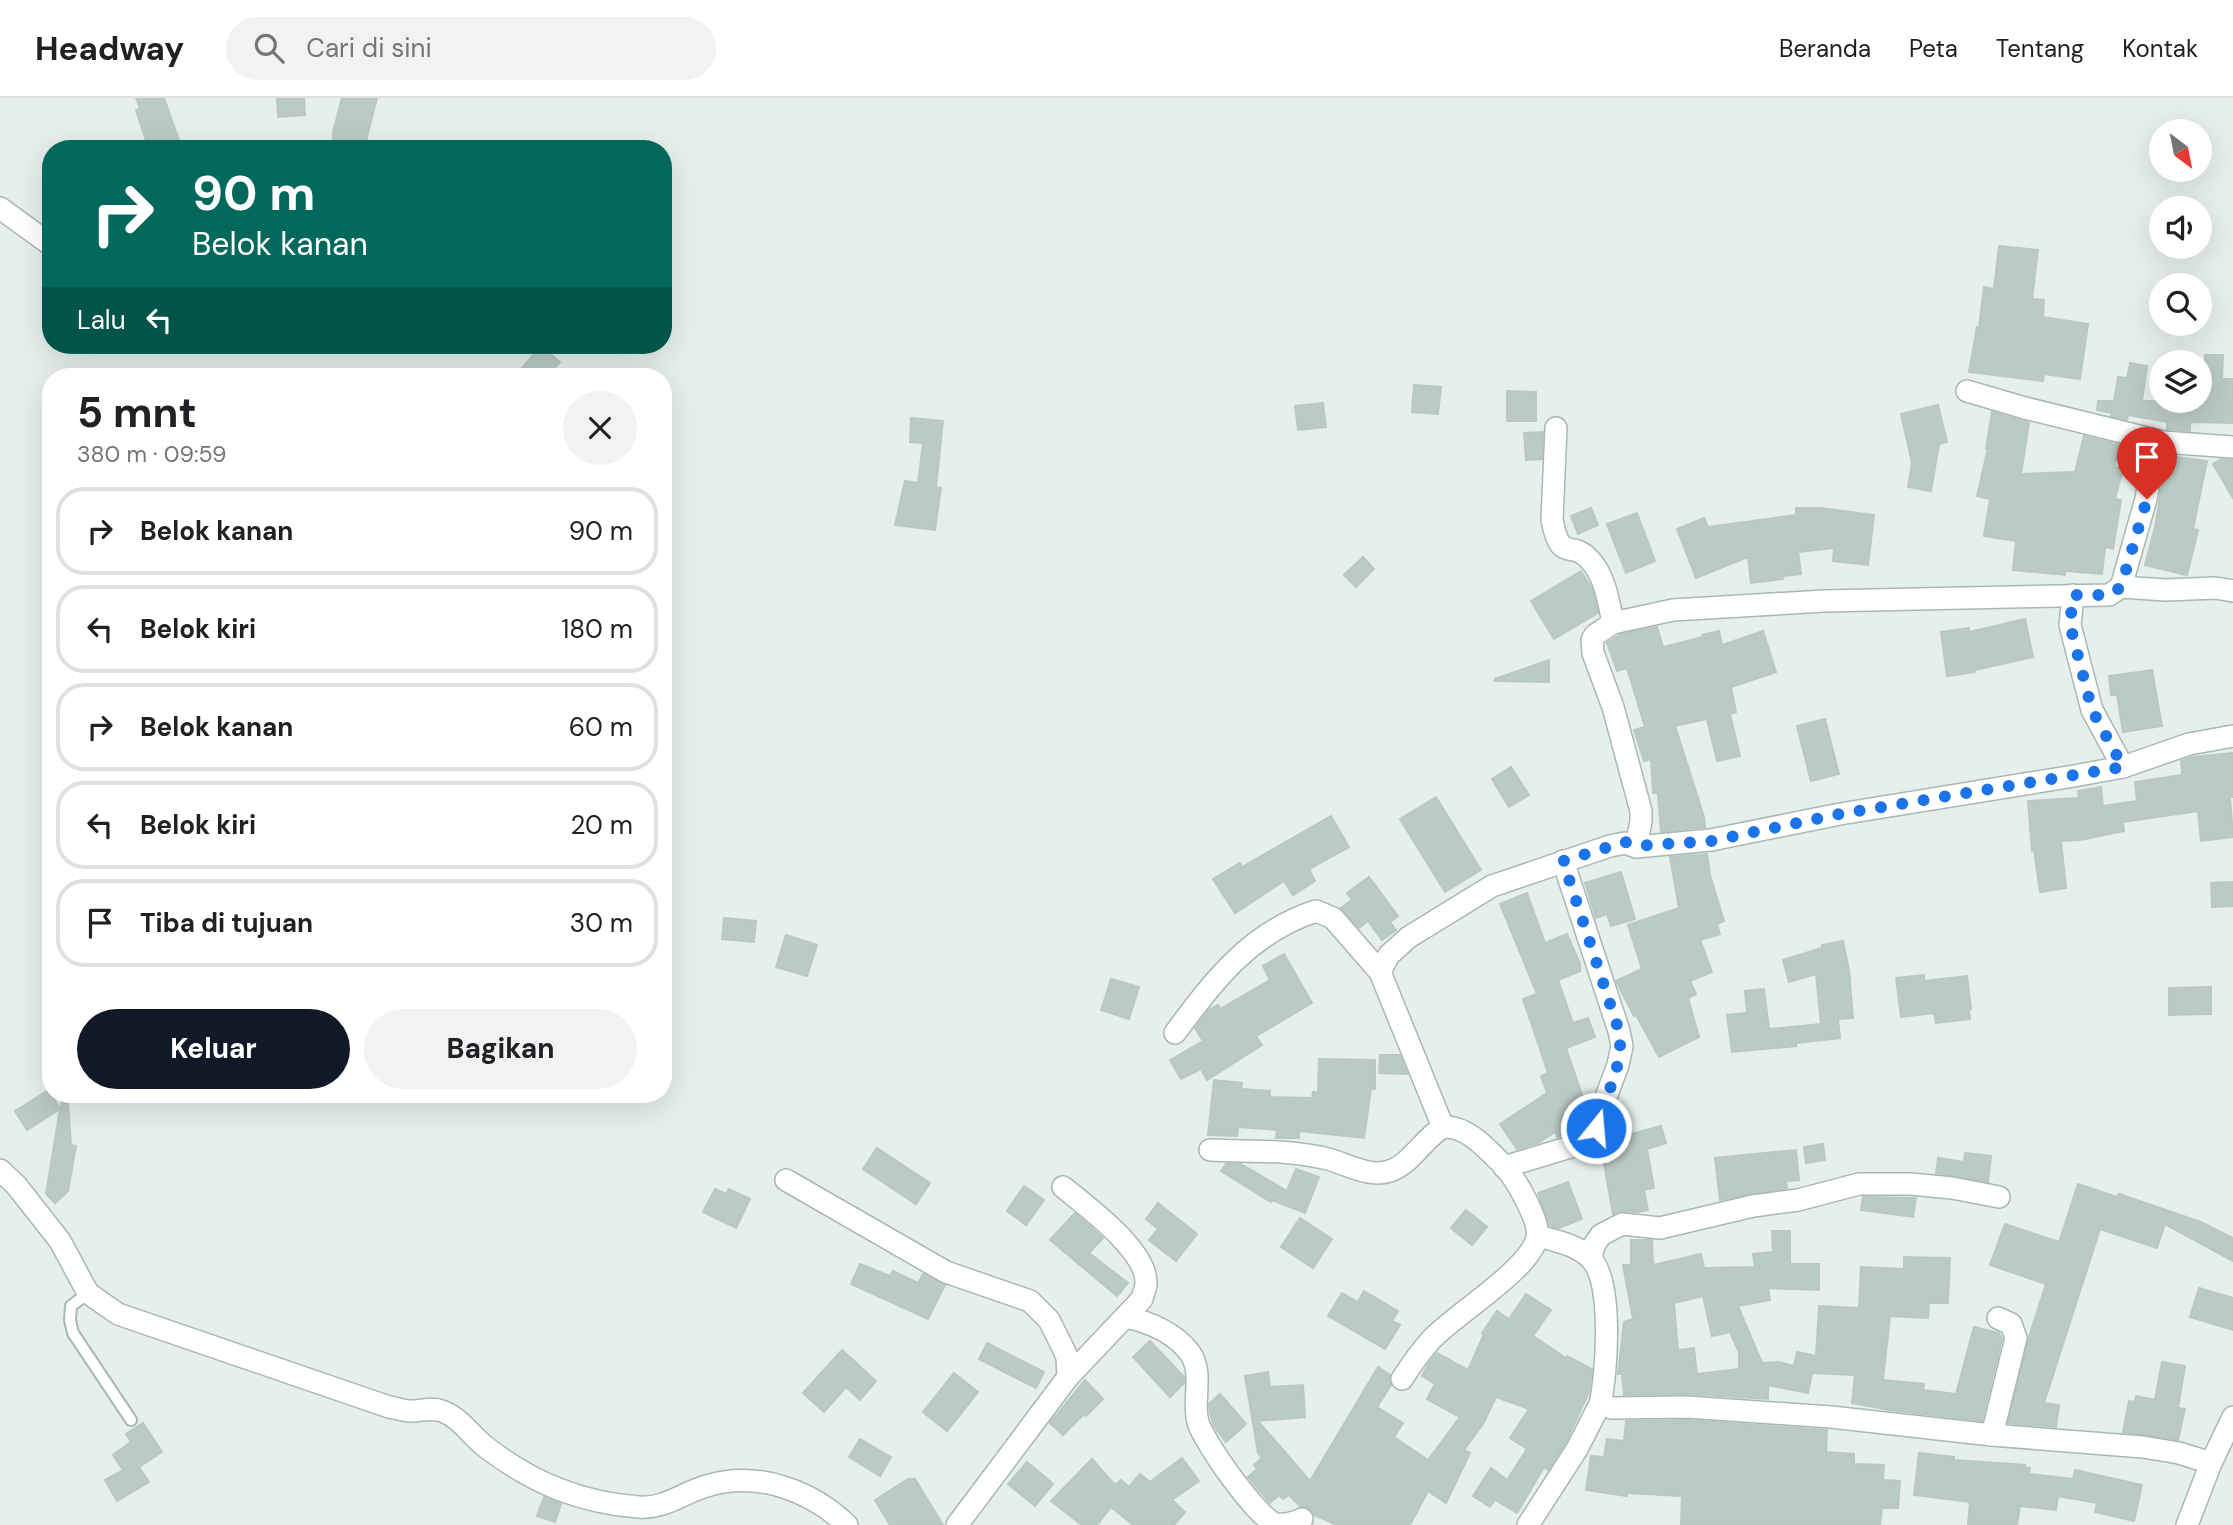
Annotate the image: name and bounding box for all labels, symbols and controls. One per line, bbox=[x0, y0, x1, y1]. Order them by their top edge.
search box bbox=[226, 17, 716, 80]
text: Headway bbox=[35, 27, 184, 70]
icon: search bbox=[250, 29, 288, 67]
text: Cari di sini bbox=[306, 31, 432, 65]
text: Beranda bbox=[1779, 33, 1871, 64]
text: Peta bbox=[1909, 33, 1958, 64]
text: Tentang bbox=[1996, 33, 2084, 64]
text: Kontak bbox=[2122, 33, 2198, 64]
north arrow bbox=[2149, 119, 2212, 182]
map controls bbox=[2149, 119, 2212, 413]
text: 90 m bbox=[192, 161, 315, 225]
icon: right bbox=[77, 168, 168, 259]
button: sound bbox=[2149, 196, 2212, 259]
text: Belok kanan bbox=[192, 223, 368, 265]
button: search bbox=[2149, 273, 2212, 336]
icon: left bbox=[140, 301, 178, 339]
text: Lalu bbox=[77, 303, 126, 337]
button: layers bbox=[2149, 350, 2212, 413]
text: 5 mnt bbox=[77, 385, 197, 440]
button: close bbox=[563, 391, 637, 465]
pin bbox=[2117, 427, 2177, 499]
icon: arrive bbox=[2128, 438, 2166, 476]
text: 380 m · 09:59 bbox=[77, 439, 226, 469]
icon: right bbox=[81, 512, 119, 550]
text: Belok kanan bbox=[140, 514, 293, 548]
text: 90 m bbox=[569, 514, 633, 548]
icon: left bbox=[81, 610, 119, 648]
text: Belok kiri bbox=[140, 612, 256, 646]
text: 180 m bbox=[561, 612, 633, 646]
icon: right bbox=[81, 708, 119, 746]
text: Belok kanan bbox=[140, 710, 293, 744]
text: 60 m bbox=[569, 710, 633, 744]
icon: left bbox=[81, 806, 119, 844]
text: Belok kiri bbox=[140, 808, 256, 842]
text: 20 m bbox=[570, 808, 633, 842]
icon: arrive bbox=[81, 904, 119, 942]
text: Tiba di tujuan bbox=[140, 906, 313, 940]
text: 30 m bbox=[570, 906, 633, 940]
button: Keluar bbox=[77, 1009, 350, 1089]
button: Bagikan bbox=[364, 1009, 637, 1089]
position arrow bbox=[1559, 1091, 1633, 1165]

